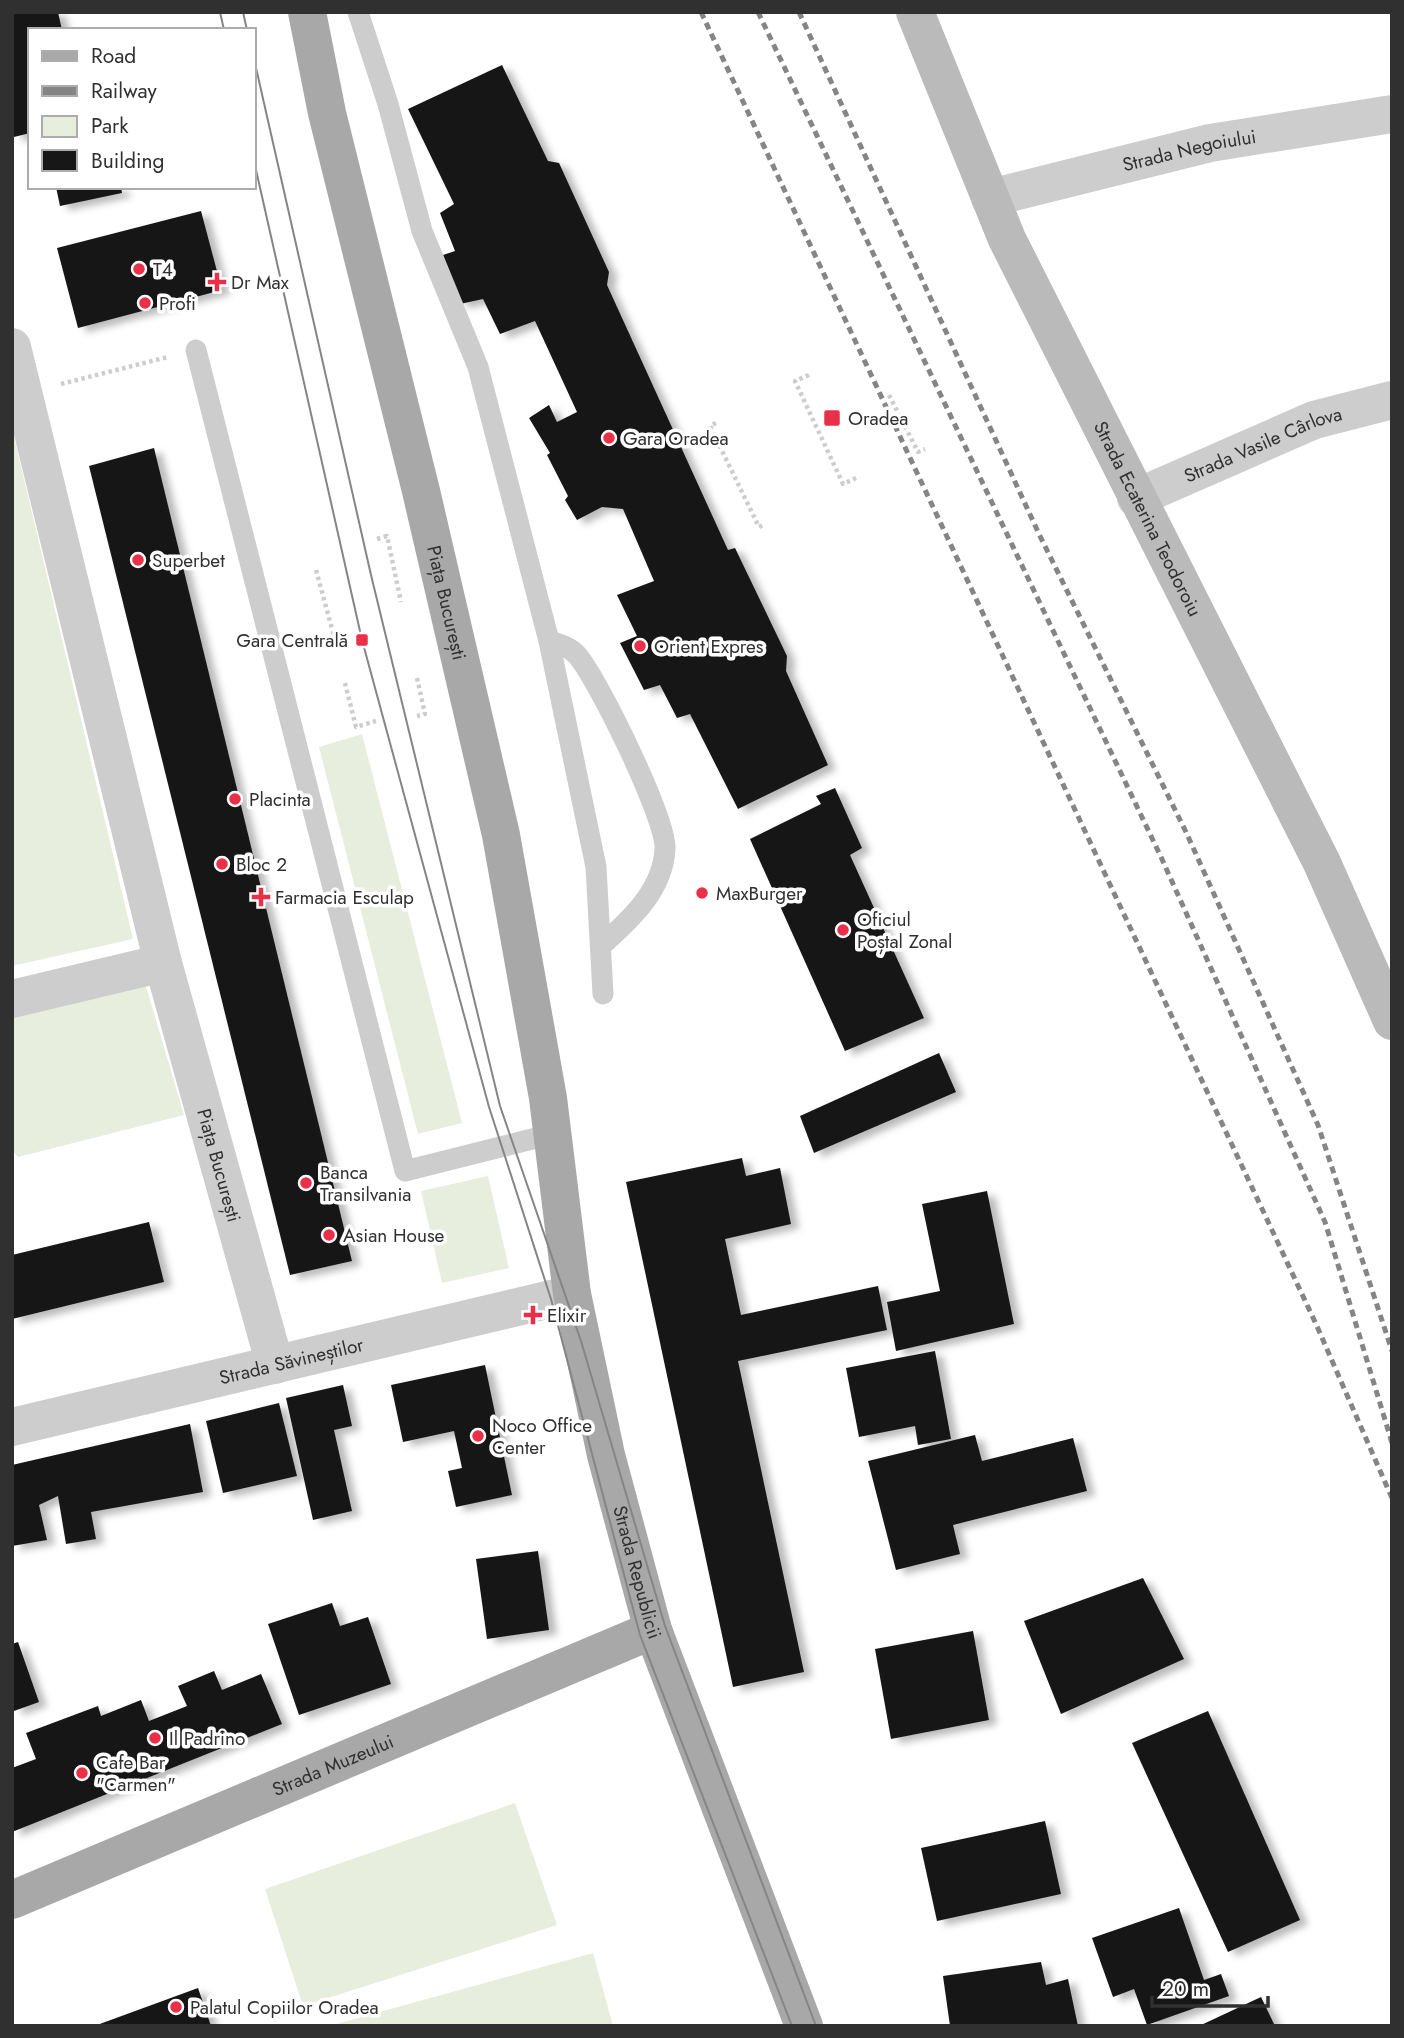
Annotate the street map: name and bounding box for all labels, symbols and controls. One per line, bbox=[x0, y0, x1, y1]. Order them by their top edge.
legend bbox=[28, 28, 256, 189]
text: Road bbox=[91, 41, 136, 71]
text: Railway bbox=[91, 76, 157, 106]
text: Park bbox=[91, 111, 129, 141]
street label: Strada Negoiului bbox=[1119, 122, 1258, 178]
text: Building bbox=[91, 146, 164, 176]
place label: T4 bbox=[153, 256, 173, 283]
marker: T4 bbox=[131, 261, 147, 277]
place label: Dr Max bbox=[231, 269, 289, 296]
marker: Dr Max bbox=[209, 274, 225, 290]
place label: Profi bbox=[159, 290, 196, 317]
marker: Profi bbox=[137, 295, 153, 311]
street label: Strada Vasile Cârlova bbox=[1179, 400, 1345, 489]
place label: Oradea bbox=[848, 405, 908, 432]
marker: Oradea bbox=[822, 408, 842, 428]
street label: Strada Ecaterina Teodoroiu bbox=[1087, 416, 1209, 621]
place label: Gara Oradea bbox=[623, 425, 729, 452]
marker: Gara Oradea bbox=[601, 430, 617, 446]
street label: Piața București bbox=[421, 543, 473, 662]
place label: Superbet bbox=[152, 547, 225, 574]
marker: Superbet bbox=[130, 552, 146, 568]
place label: Gara Centrală bbox=[236, 627, 348, 654]
marker: Gara Centrală bbox=[354, 632, 370, 648]
place label: Orient Expres bbox=[654, 633, 764, 660]
marker: Orient Expres bbox=[632, 638, 648, 654]
place label: Placinta bbox=[249, 786, 311, 813]
marker: Placinta bbox=[227, 791, 243, 807]
place label: Bloc 2 bbox=[236, 851, 287, 878]
marker: Bloc 2 bbox=[214, 856, 230, 872]
place label: MaxBurger bbox=[716, 880, 803, 907]
place label: Farmacia Esculap bbox=[275, 884, 414, 911]
marker: MaxBurger bbox=[694, 885, 710, 901]
marker: Farmacia Esculap bbox=[253, 889, 269, 905]
place label: Oficiul Poștal Zonal bbox=[857, 906, 952, 955]
marker: Oficiul Poștal Zonal bbox=[835, 922, 851, 938]
street label: Piața București bbox=[191, 1105, 248, 1225]
place label: Banca Transilvania bbox=[320, 1159, 411, 1208]
marker: Banca Transilvania bbox=[298, 1175, 314, 1191]
place label: Asian House bbox=[343, 1222, 445, 1249]
marker: Asian House bbox=[321, 1227, 337, 1243]
place label: Elixir bbox=[547, 1302, 587, 1329]
marker: Elixir bbox=[525, 1307, 541, 1323]
street label: Strada Săvineștilor bbox=[216, 1330, 367, 1391]
place label: Noco Office Center bbox=[492, 1412, 592, 1461]
marker: Noco Office Center bbox=[470, 1428, 486, 1444]
street label: Strada Republicii bbox=[607, 1502, 669, 1643]
place label: Il Padrino bbox=[169, 1725, 245, 1752]
street label: Strada Muzeului bbox=[268, 1727, 398, 1802]
marker: Il Padrino bbox=[147, 1730, 163, 1746]
place label: Cafe Bar "Carmen" bbox=[96, 1749, 176, 1798]
marker: Cafe Bar "Carmen" bbox=[74, 1765, 90, 1781]
scale bar bbox=[1152, 1965, 1268, 2009]
text: 20 m bbox=[1162, 1974, 1209, 2004]
place label: Palatul Copiilor Oradea bbox=[190, 1994, 379, 2021]
marker: Palatul Copiilor Oradea bbox=[168, 1999, 184, 2015]

